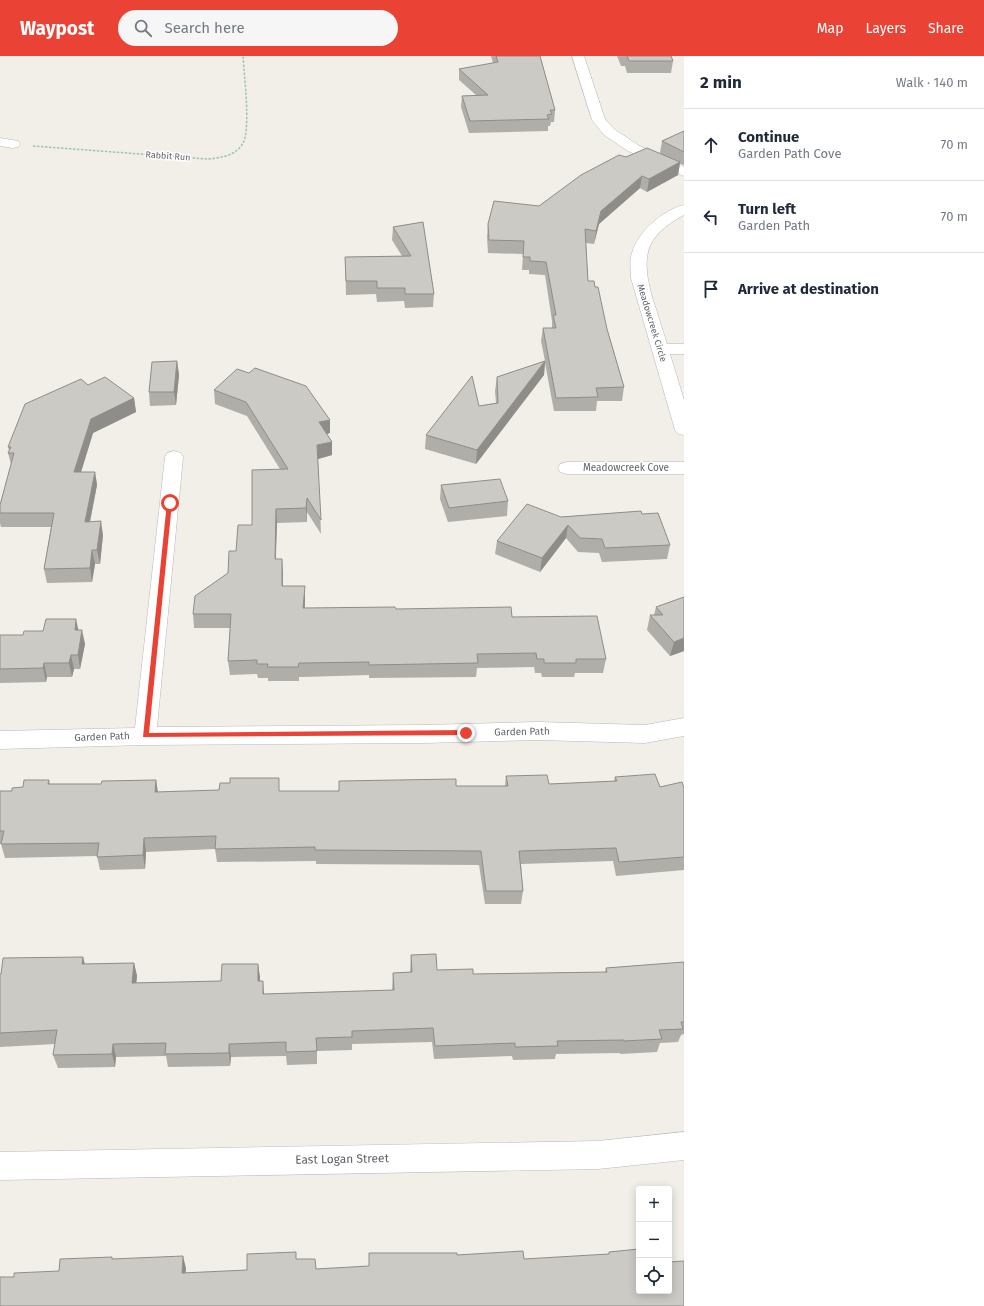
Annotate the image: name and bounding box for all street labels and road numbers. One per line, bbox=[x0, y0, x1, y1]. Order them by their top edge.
street label: Rabbit Run bbox=[145, 149, 191, 163]
street label: Meadowcreek Circle bbox=[635, 283, 669, 363]
street label: Meadowcreek Cove bbox=[583, 462, 669, 474]
street label: Garden Path bbox=[494, 726, 550, 738]
street label: Garden Path bbox=[74, 730, 130, 744]
street label: East Logan Street bbox=[295, 1151, 390, 1167]

